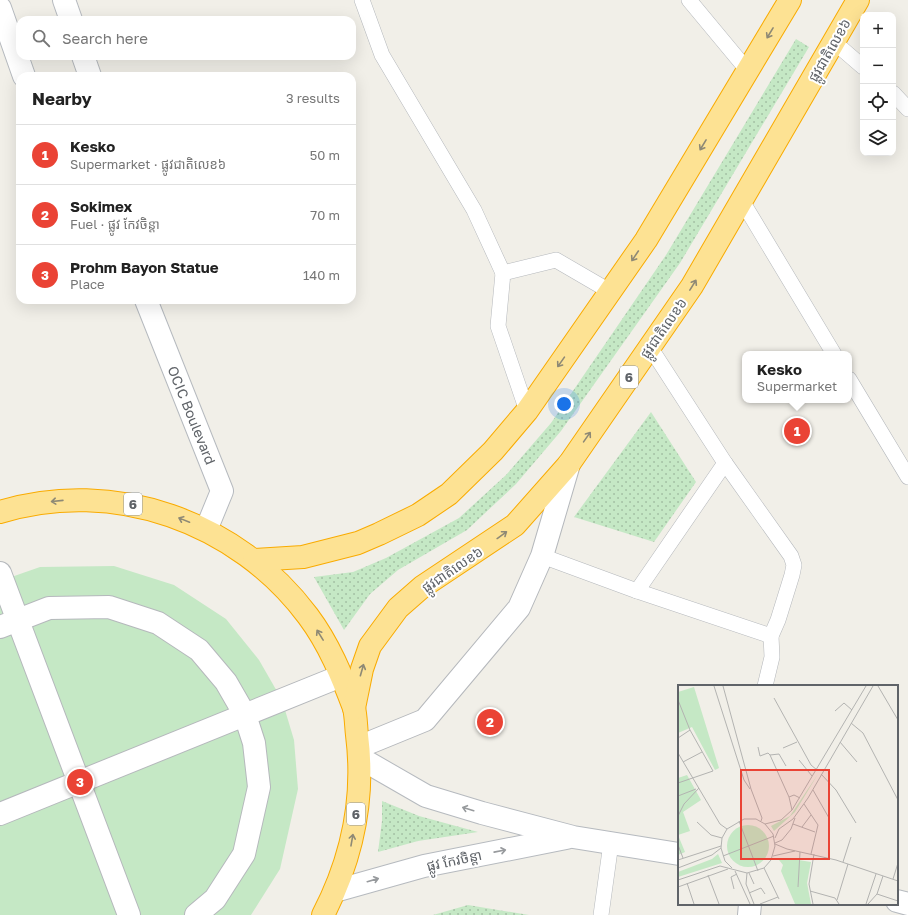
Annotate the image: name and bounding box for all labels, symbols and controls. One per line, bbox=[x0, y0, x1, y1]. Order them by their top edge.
map controls bbox=[860, 12, 896, 156]
button: + bbox=[860, 12, 896, 48]
street label: ផ្លូវជាតិលេខ៦ bbox=[804, 15, 857, 87]
search box bbox=[16, 16, 356, 60]
icon: search bbox=[30, 27, 52, 49]
one-way arrow bbox=[766, 27, 774, 39]
text: Search here bbox=[62, 29, 148, 47]
button: − bbox=[860, 48, 896, 84]
button: locate bbox=[860, 84, 896, 120]
text: Nearby bbox=[32, 88, 92, 109]
text: 3 results bbox=[286, 90, 340, 106]
button: layers bbox=[860, 120, 896, 156]
text: Kesko bbox=[70, 137, 115, 155]
one-way arrow bbox=[699, 139, 707, 151]
text: 1 bbox=[42, 147, 48, 163]
text: 50 m bbox=[310, 147, 340, 163]
text: Supermarket · ផ្លូវជាតិលេខ៦ bbox=[70, 156, 226, 172]
text: Sokimex bbox=[70, 197, 132, 215]
text: 2 bbox=[41, 207, 49, 223]
text: 70 m bbox=[310, 207, 340, 223]
text: Fuel · ផ្លូវ កែវចិន្តា bbox=[70, 216, 160, 232]
one-way arrow bbox=[631, 250, 639, 262]
text: Prohm Bayon Statue bbox=[70, 258, 219, 276]
text: 3 bbox=[41, 267, 49, 283]
text: 140 m bbox=[303, 267, 340, 283]
text: Place bbox=[70, 276, 105, 292]
one-way arrow bbox=[689, 280, 697, 291]
street label: ផ្លូវជាតិលេខ៦ bbox=[636, 294, 693, 364]
popup bbox=[742, 351, 852, 403]
one-way arrow bbox=[557, 357, 565, 368]
text: Kesko bbox=[757, 360, 802, 378]
street label: OCIC Boulevard bbox=[164, 363, 220, 467]
road number: 6 bbox=[620, 366, 638, 388]
text: Supermarket bbox=[757, 378, 837, 394]
your location bbox=[554, 394, 574, 414]
pin: 1 bbox=[784, 416, 810, 446]
one-way arrow bbox=[583, 432, 591, 443]
road number: 6 bbox=[124, 493, 142, 515]
one-way arrow bbox=[51, 497, 64, 505]
one-way arrow bbox=[178, 516, 190, 523]
one-way arrow bbox=[496, 531, 507, 539]
street label: ផ្លូវជាតិលេខ៦ bbox=[418, 542, 488, 599]
one-way arrow bbox=[316, 629, 324, 641]
one-way arrow bbox=[359, 664, 366, 677]
inset map bbox=[678, 685, 898, 905]
pin: 2 bbox=[477, 707, 503, 737]
pin: 3 bbox=[67, 767, 93, 797]
road number: 6 bbox=[347, 803, 365, 825]
one-way arrow bbox=[461, 805, 474, 812]
one-way arrow bbox=[348, 834, 356, 847]
street label: ផ្លូវ កែវចិន្តា bbox=[425, 846, 484, 878]
one-way arrow bbox=[493, 847, 506, 855]
one-way arrow bbox=[366, 876, 379, 883]

